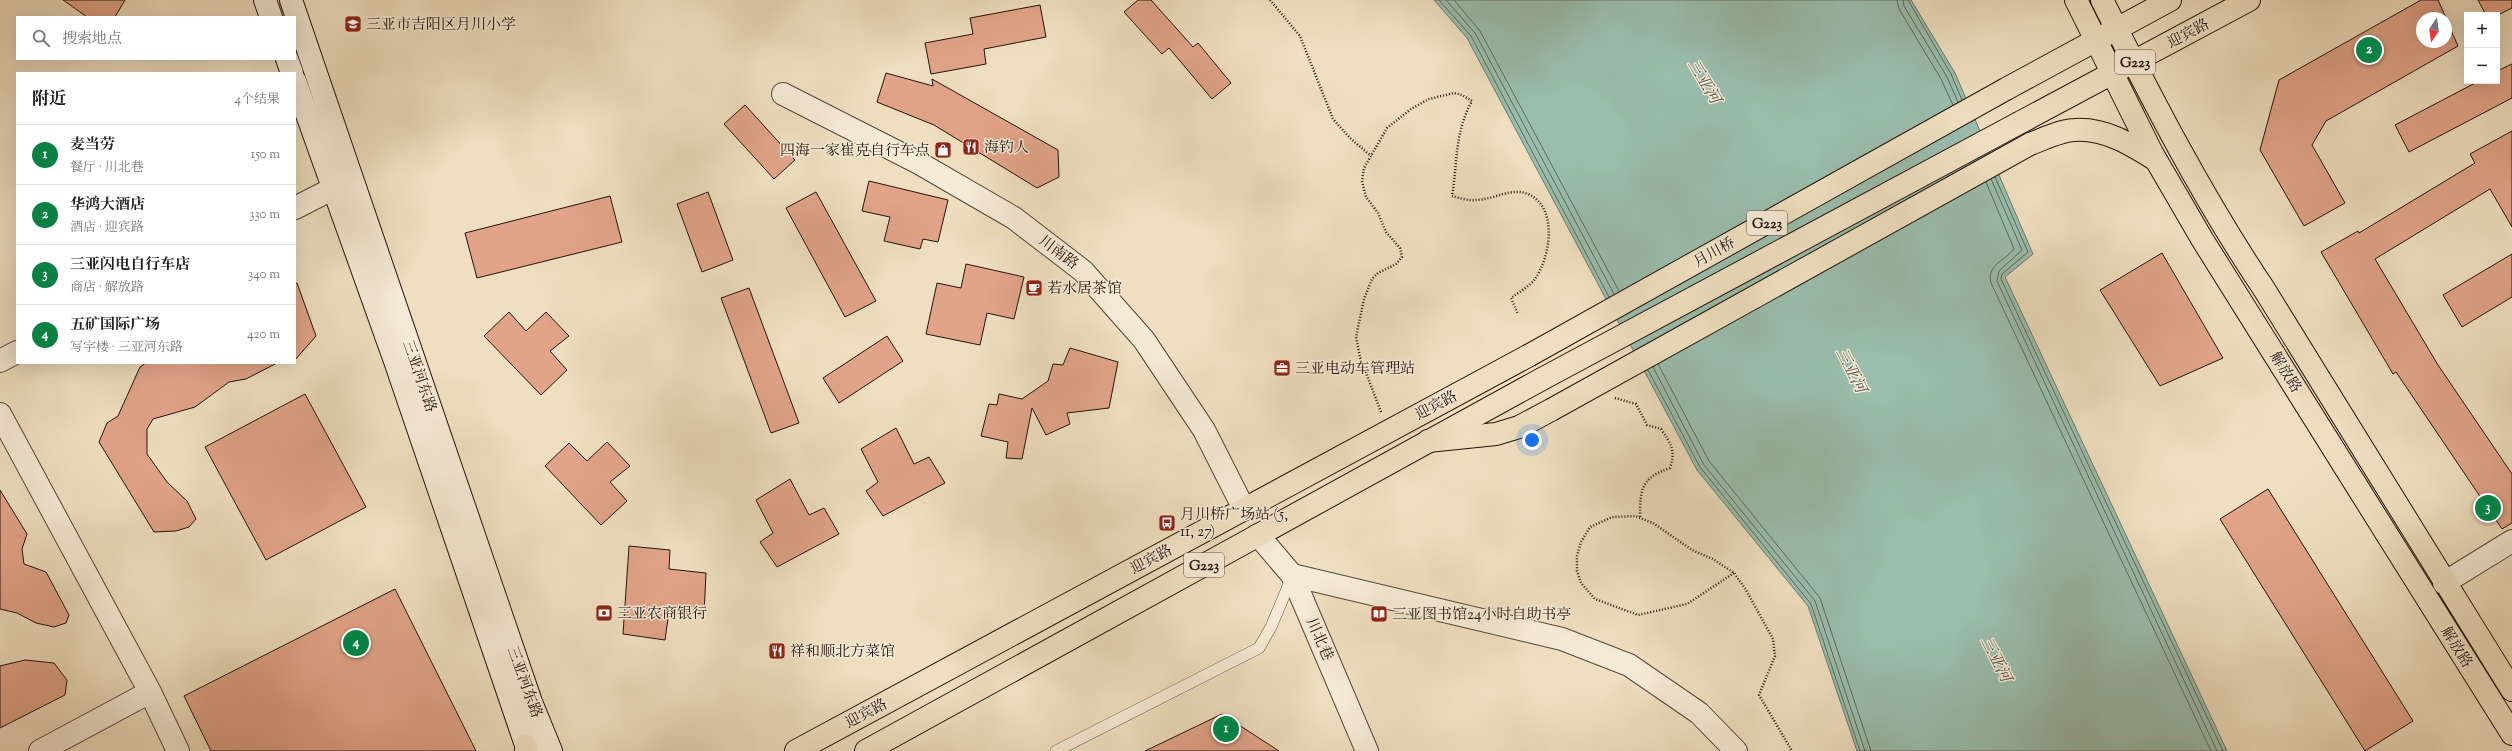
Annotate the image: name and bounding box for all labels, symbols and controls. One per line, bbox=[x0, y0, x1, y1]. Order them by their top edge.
north arrow bbox=[2416, 12, 2452, 48]
map controls bbox=[2464, 12, 2500, 84]
button: + bbox=[2464, 12, 2500, 48]
school or university icon: 三亚市吉阳区月川小学 bbox=[343, 14, 363, 34]
street label: 迎宾路 bbox=[2164, 14, 2214, 54]
place label: 三亚市吉阳区月川小学 bbox=[366, 15, 516, 36]
search box bbox=[16, 16, 296, 60]
icon: search bbox=[30, 27, 52, 49]
text: 搜索地点 bbox=[62, 29, 122, 50]
pin: 2 bbox=[2356, 35, 2382, 65]
button: − bbox=[2464, 48, 2500, 84]
road number: G223 bbox=[2115, 50, 2155, 74]
water label: 三亚河 bbox=[1681, 56, 1727, 111]
text: 附近 bbox=[32, 88, 66, 112]
text: 4个结果 bbox=[234, 91, 280, 109]
text: 麦当劳 bbox=[70, 135, 115, 156]
restaurant icon: 海钓人 bbox=[961, 137, 981, 157]
place label: 海钓人 bbox=[984, 138, 1029, 159]
shop icon: 四海一家崔克自行车点 bbox=[933, 140, 953, 160]
place label: 四海一家崔克自行车点 bbox=[780, 141, 930, 162]
text: 1 bbox=[43, 146, 47, 164]
text: 150 m bbox=[251, 146, 280, 164]
text: 餐厅 · 川北巷 bbox=[70, 159, 144, 177]
text: 华鸿大酒店 bbox=[70, 195, 145, 216]
text: 2 bbox=[42, 206, 48, 224]
text: 330 m bbox=[249, 206, 280, 224]
road number: G223 bbox=[1747, 211, 1787, 235]
text: 酒店 · 迎宾路 bbox=[70, 219, 144, 237]
street label: 川南路 bbox=[1034, 231, 1082, 275]
street label: 月川桥 bbox=[1690, 233, 1740, 273]
text: 三亚闪电自行车店 bbox=[70, 255, 190, 276]
text: 3 bbox=[42, 266, 48, 284]
text: 340 m bbox=[248, 266, 280, 284]
cafe icon: 若水居茶馆 bbox=[1024, 278, 1044, 298]
text: 商店 · 解放路 bbox=[70, 279, 144, 297]
place label: 若水居茶馆 bbox=[1047, 279, 1122, 300]
text: 五矿国际广场 bbox=[70, 315, 160, 336]
text: 4 bbox=[42, 326, 48, 344]
text: 420 m bbox=[247, 326, 280, 344]
street label: 三亚河东路 bbox=[396, 338, 441, 415]
text: 写字楼 · 三亚河东路 bbox=[70, 339, 183, 357]
water label: 三亚河 bbox=[1829, 345, 1872, 400]
street label: 解放路 bbox=[2264, 348, 2306, 397]
office icon: 三亚电动车管理站 bbox=[1272, 358, 1292, 378]
place label: 三亚电动车管理站 bbox=[1295, 359, 1415, 380]
street label: 迎宾路 bbox=[1412, 386, 1462, 426]
your location bbox=[1522, 430, 1542, 450]
pin: 3 bbox=[2475, 493, 2501, 523]
place label: 月川桥广场站 (5, 11, 27) bbox=[1180, 505, 1288, 543]
bus stop icon: 月川桥广场站 (5, 11, 27) bbox=[1157, 513, 1177, 533]
street label: 迎宾路 bbox=[1127, 540, 1177, 580]
road number: G223 bbox=[1184, 553, 1224, 577]
bank icon: 三亚农商银行 bbox=[594, 603, 614, 623]
place label: 三亚农商银行 bbox=[617, 604, 707, 625]
library icon: 三亚图书馆24小时自助书亭 bbox=[1369, 604, 1389, 624]
place label: 三亚图书馆24小时自助书亭 bbox=[1392, 605, 1572, 626]
street label: 川北巷 bbox=[1300, 615, 1337, 664]
street label: 解放路 bbox=[2435, 623, 2477, 672]
pin: 4 bbox=[343, 628, 369, 658]
water label: 三亚河 bbox=[1974, 634, 2017, 689]
restaurant icon: 祥和顺北方菜馆 bbox=[767, 641, 787, 661]
place label: 祥和顺北方菜馆 bbox=[790, 642, 895, 663]
street label: 三亚河东路 bbox=[501, 644, 546, 721]
street label: 迎宾路 bbox=[842, 694, 892, 734]
pin: 1 bbox=[1213, 714, 1239, 744]

